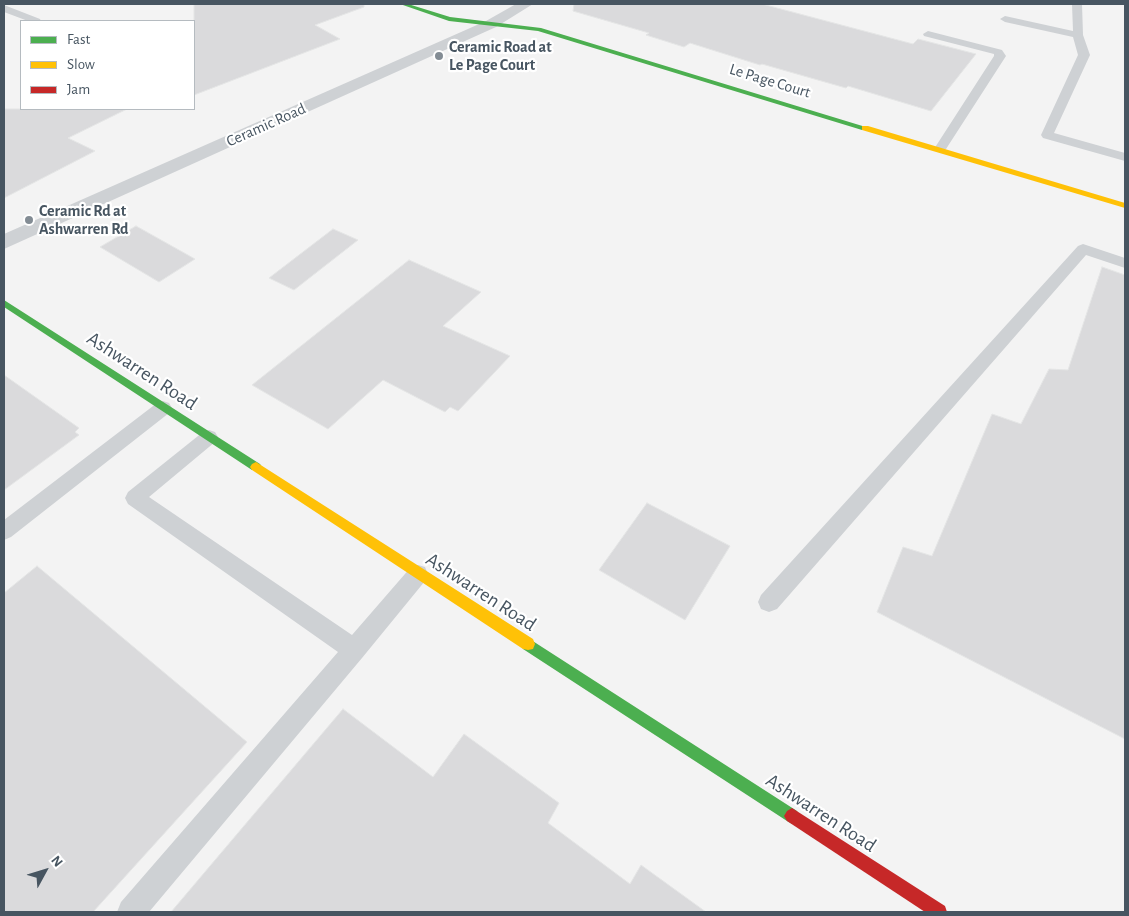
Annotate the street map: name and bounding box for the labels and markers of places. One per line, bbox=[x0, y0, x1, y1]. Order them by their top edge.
place label: Ceramic Road at Le Page Court bbox=[449, 37, 552, 75]
marker: Ceramic Road at Le Page Court bbox=[433, 50, 445, 62]
place label: Ceramic Rd at Ashwarren Rd bbox=[39, 201, 128, 239]
marker: Ceramic Rd at Ashwarren Rd bbox=[23, 214, 35, 226]

